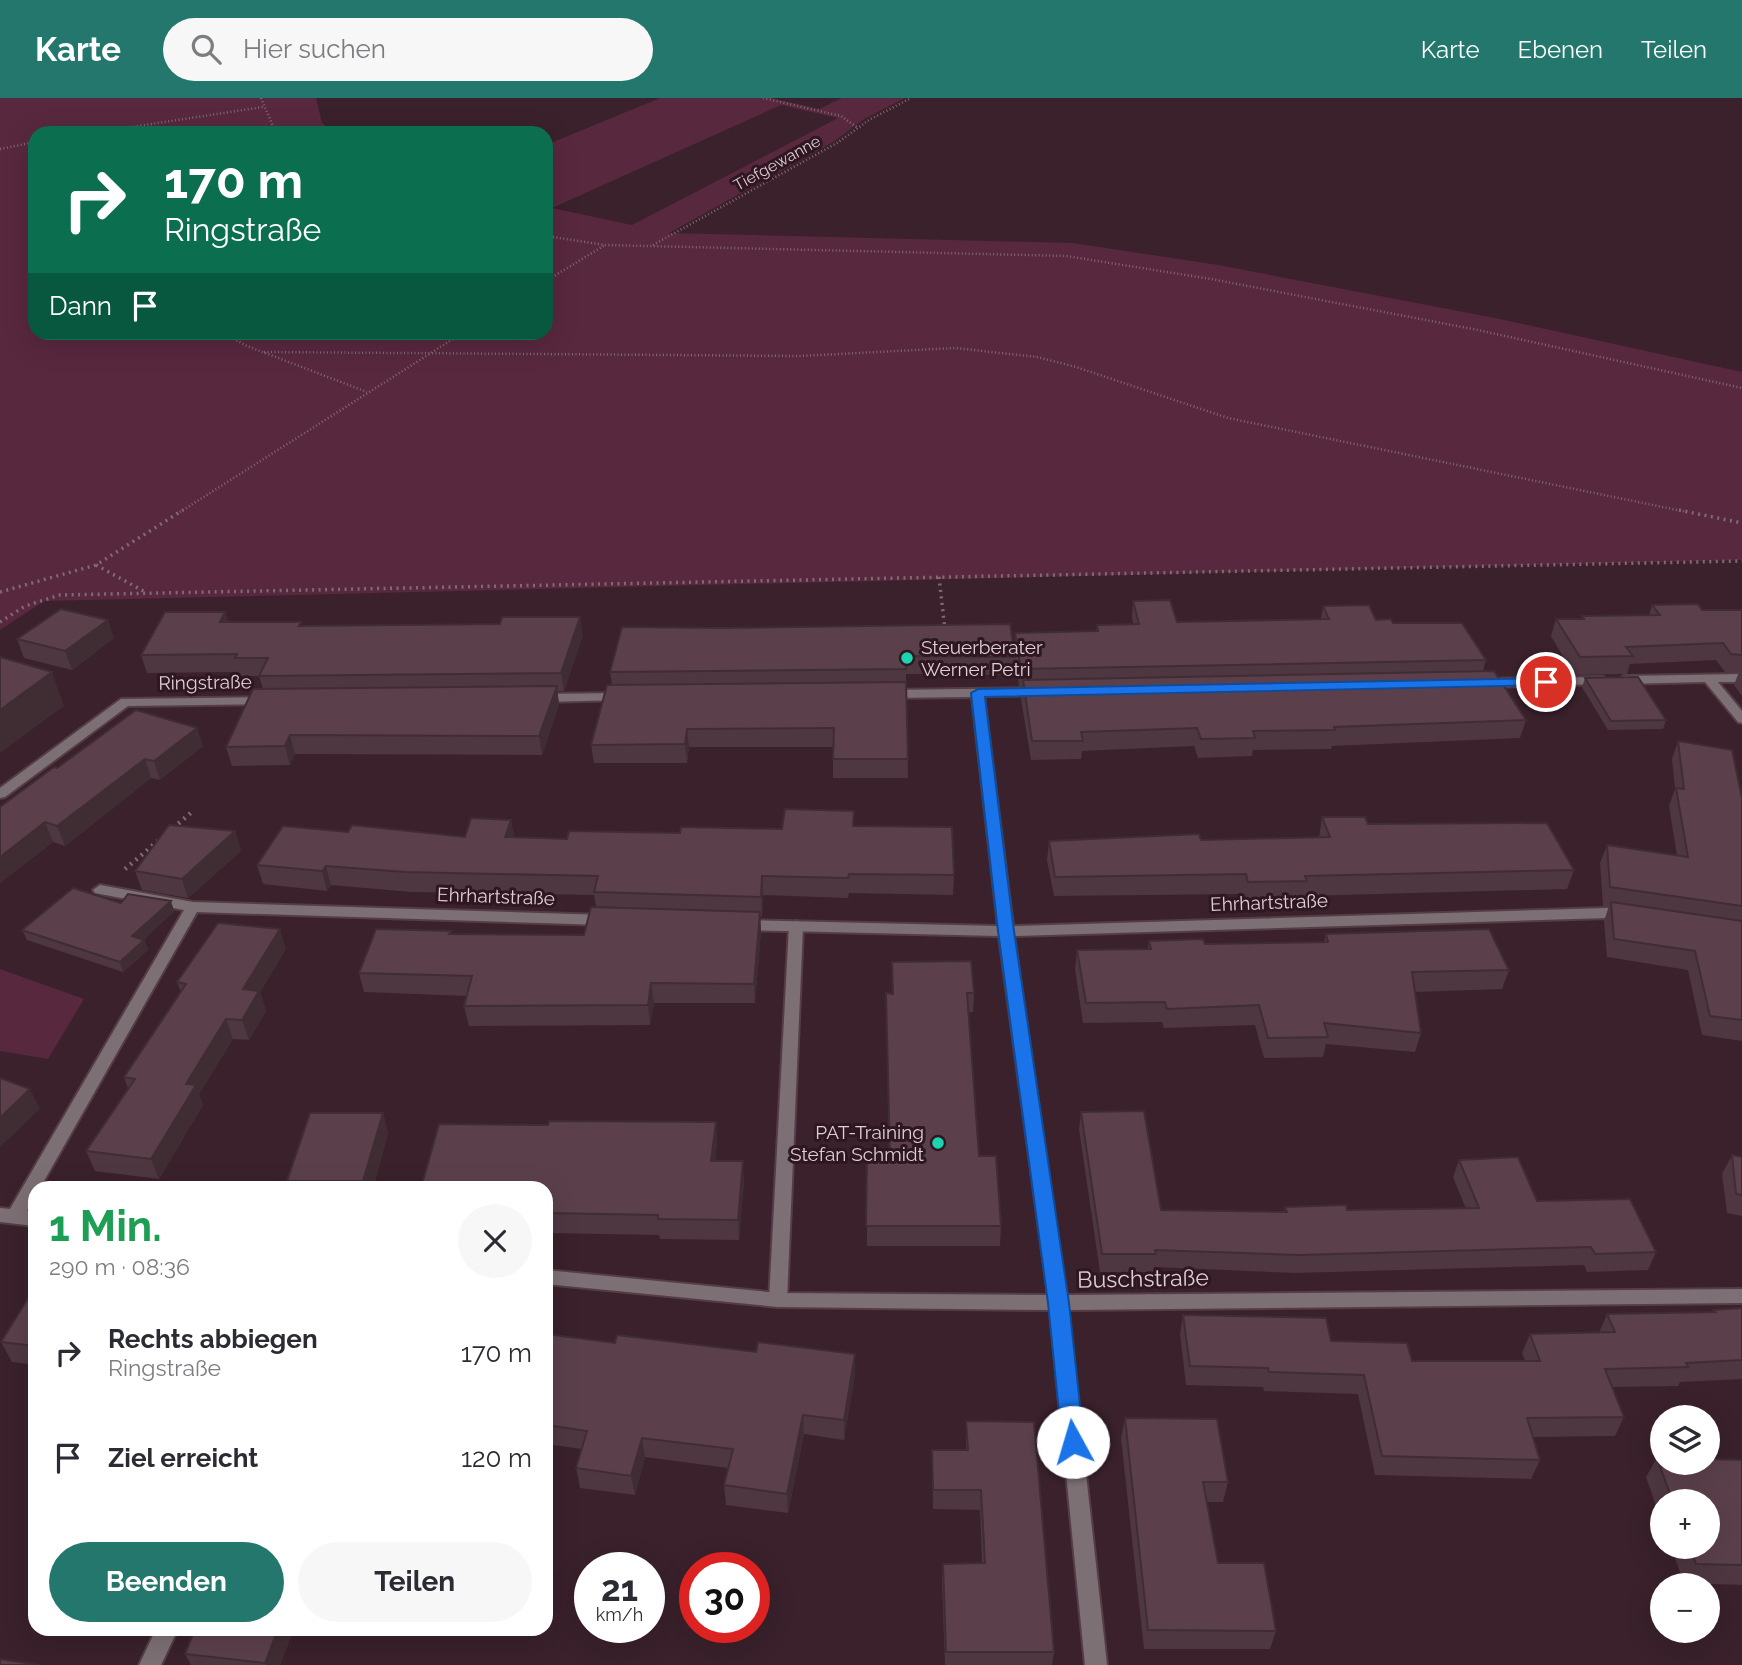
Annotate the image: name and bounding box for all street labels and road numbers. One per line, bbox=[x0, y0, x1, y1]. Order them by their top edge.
street label: Tiefgewanne bbox=[730, 131, 824, 195]
street label: Ringstraße bbox=[158, 670, 252, 694]
street label: Ehrhartstraße bbox=[437, 883, 555, 909]
street label: Ehrhartstraße bbox=[1210, 889, 1328, 915]
street label: Buschstraße bbox=[1077, 1263, 1209, 1293]

